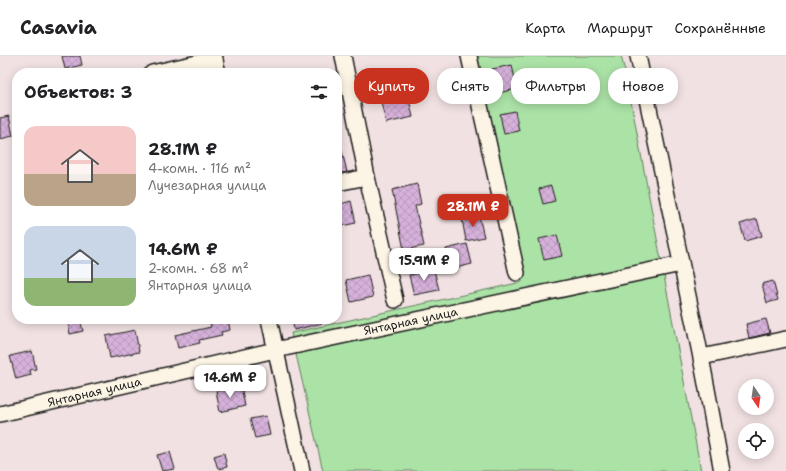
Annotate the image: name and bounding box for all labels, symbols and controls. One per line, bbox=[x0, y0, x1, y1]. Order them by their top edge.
text: Casavia bbox=[20, 15, 97, 40]
text: Карта bbox=[525, 19, 565, 37]
text: Маршрут bbox=[587, 19, 653, 37]
text: Сохранённые bbox=[675, 19, 766, 37]
chip: Купить bbox=[354, 68, 429, 104]
chip: Снять bbox=[437, 68, 503, 104]
chip: Фильтры bbox=[511, 68, 600, 104]
chip: Новое bbox=[608, 68, 678, 104]
text: Объектов: 3 bbox=[24, 81, 133, 103]
icon: filters bbox=[308, 81, 330, 103]
text: 28.1M ₽ bbox=[148, 138, 217, 160]
icon: home bbox=[56, 142, 104, 190]
text: 4-комн. · 116 m² bbox=[148, 160, 251, 177]
text: Лучезарная улица bbox=[148, 177, 266, 194]
pin: 28.1M ₽ bbox=[436, 194, 510, 228]
text: 28.1M ₽ bbox=[446, 198, 500, 215]
text: 14.6M ₽ bbox=[148, 238, 218, 260]
icon: home bbox=[56, 242, 104, 290]
pin: 15.9M ₽ bbox=[387, 248, 461, 282]
text: 15.9M ₽ bbox=[398, 252, 450, 269]
text: 2-комн. · 68 m² bbox=[148, 260, 249, 277]
text: Янтарная улица bbox=[148, 277, 251, 294]
street label: Янтарная улица bbox=[362, 303, 460, 339]
pin: 14.6M ₽ bbox=[193, 365, 267, 399]
text: 14.6M ₽ bbox=[203, 369, 257, 386]
street label: Янтарная улица bbox=[46, 373, 143, 411]
north arrow bbox=[738, 379, 774, 415]
map controls bbox=[738, 379, 774, 459]
button: locate bbox=[738, 423, 774, 459]

